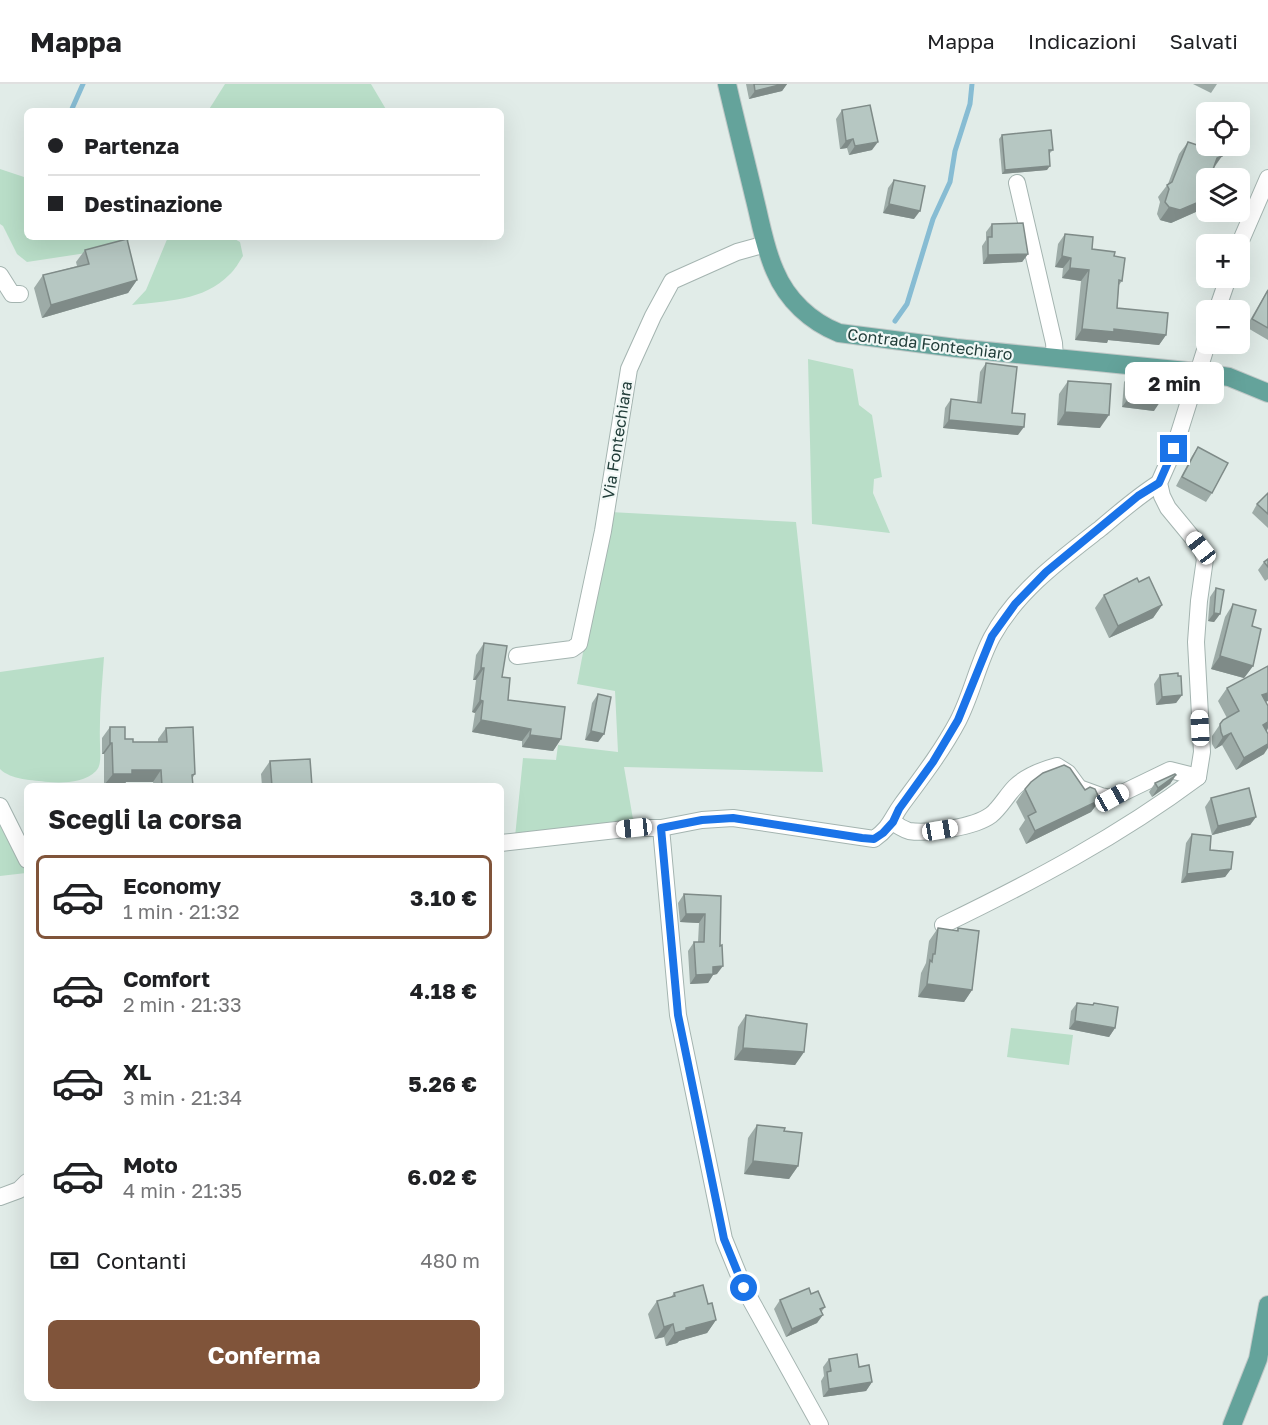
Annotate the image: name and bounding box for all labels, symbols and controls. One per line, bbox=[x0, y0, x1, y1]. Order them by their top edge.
text: Mappa bbox=[30, 25, 122, 58]
text: Mappa bbox=[927, 28, 995, 54]
text: Indicazioni bbox=[1028, 28, 1137, 54]
text: Salvati bbox=[1170, 28, 1238, 54]
map controls bbox=[1196, 102, 1250, 354]
button: locate bbox=[1196, 102, 1250, 156]
text: Partenza bbox=[84, 132, 179, 159]
button: layers bbox=[1196, 168, 1250, 222]
text: Destinazione bbox=[84, 190, 223, 217]
button: + bbox=[1196, 234, 1250, 288]
button: − bbox=[1196, 300, 1250, 354]
street label: Contrada Fontechiaro bbox=[846, 324, 1014, 364]
callout: 2 min bbox=[1124, 362, 1224, 404]
text: 2 min bbox=[1148, 371, 1201, 395]
street label: Via Fontechiara bbox=[598, 379, 636, 501]
route end bbox=[1160, 435, 1187, 462]
car bbox=[1183, 528, 1219, 568]
car bbox=[1190, 710, 1210, 746]
car bbox=[1092, 781, 1132, 815]
text: Scegli la corsa bbox=[48, 803, 242, 835]
car bbox=[615, 817, 653, 839]
car bbox=[921, 818, 959, 842]
icon: car bbox=[51, 870, 105, 924]
text: Economy bbox=[123, 872, 221, 899]
text: 3.10 € bbox=[410, 884, 477, 911]
text: 1 min · 21:32 bbox=[123, 899, 240, 923]
icon: car bbox=[51, 963, 105, 1017]
text: Comfort bbox=[123, 965, 210, 992]
text: 4.18 € bbox=[410, 977, 477, 1004]
text: 2 min · 21:33 bbox=[123, 992, 242, 1016]
icon: car bbox=[51, 1056, 105, 1110]
text: XL bbox=[123, 1058, 151, 1085]
text: 5.26 € bbox=[408, 1070, 477, 1097]
text: 3 min · 21:34 bbox=[123, 1085, 242, 1109]
icon: car bbox=[51, 1149, 105, 1203]
text: Moto bbox=[123, 1151, 178, 1178]
text: 6.02 € bbox=[407, 1163, 477, 1190]
text: 4 min · 21:35 bbox=[123, 1178, 242, 1202]
icon: cash bbox=[48, 1244, 81, 1277]
text: Contanti bbox=[96, 1247, 187, 1274]
text: 480 m bbox=[421, 1248, 480, 1272]
route start bbox=[730, 1274, 757, 1301]
button: Conferma bbox=[48, 1320, 480, 1389]

